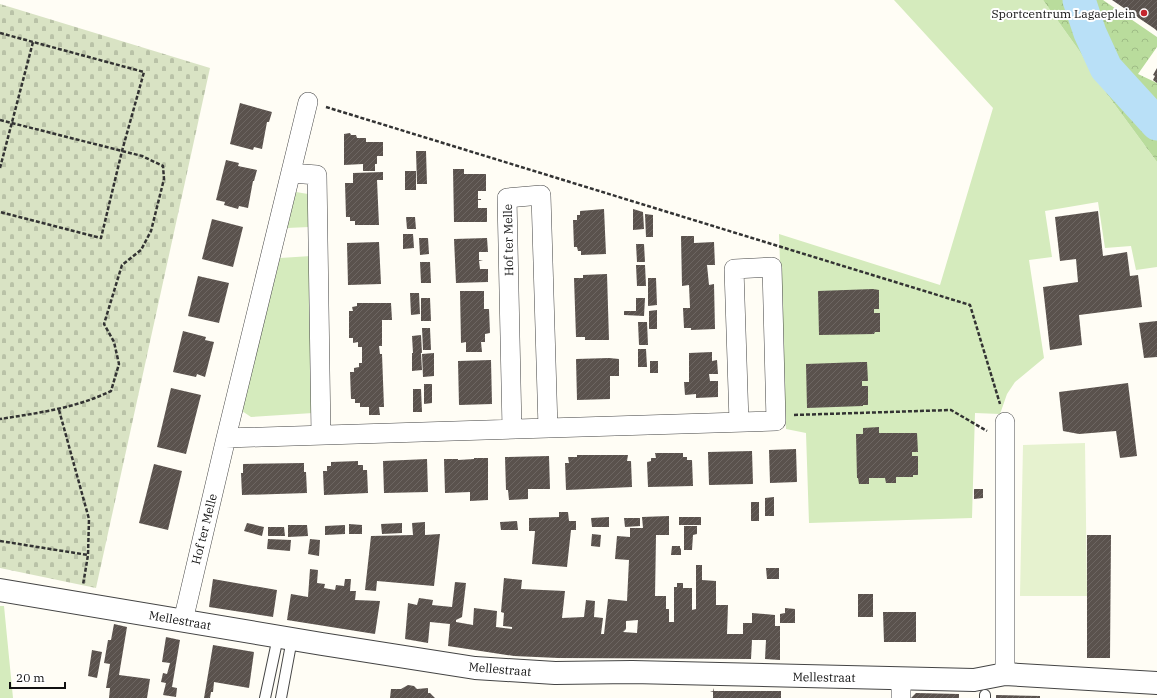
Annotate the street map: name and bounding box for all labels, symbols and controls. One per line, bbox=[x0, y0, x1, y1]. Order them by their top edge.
place label: Sportcentrum Lagaeplein bbox=[992, 6, 1136, 21]
marker: Sportcentrum Lagaeplein bbox=[1139, 8, 1149, 18]
street label: Hof ter Melle bbox=[500, 204, 516, 276]
street label: Hof ter Melle bbox=[188, 492, 220, 566]
street label: Mellestraat bbox=[148, 607, 212, 633]
street label: Mellestraat bbox=[468, 659, 532, 679]
scale bar bbox=[10, 664, 65, 690]
street label: Mellestraat bbox=[792, 669, 856, 685]
text: 20 m bbox=[16, 670, 45, 685]

